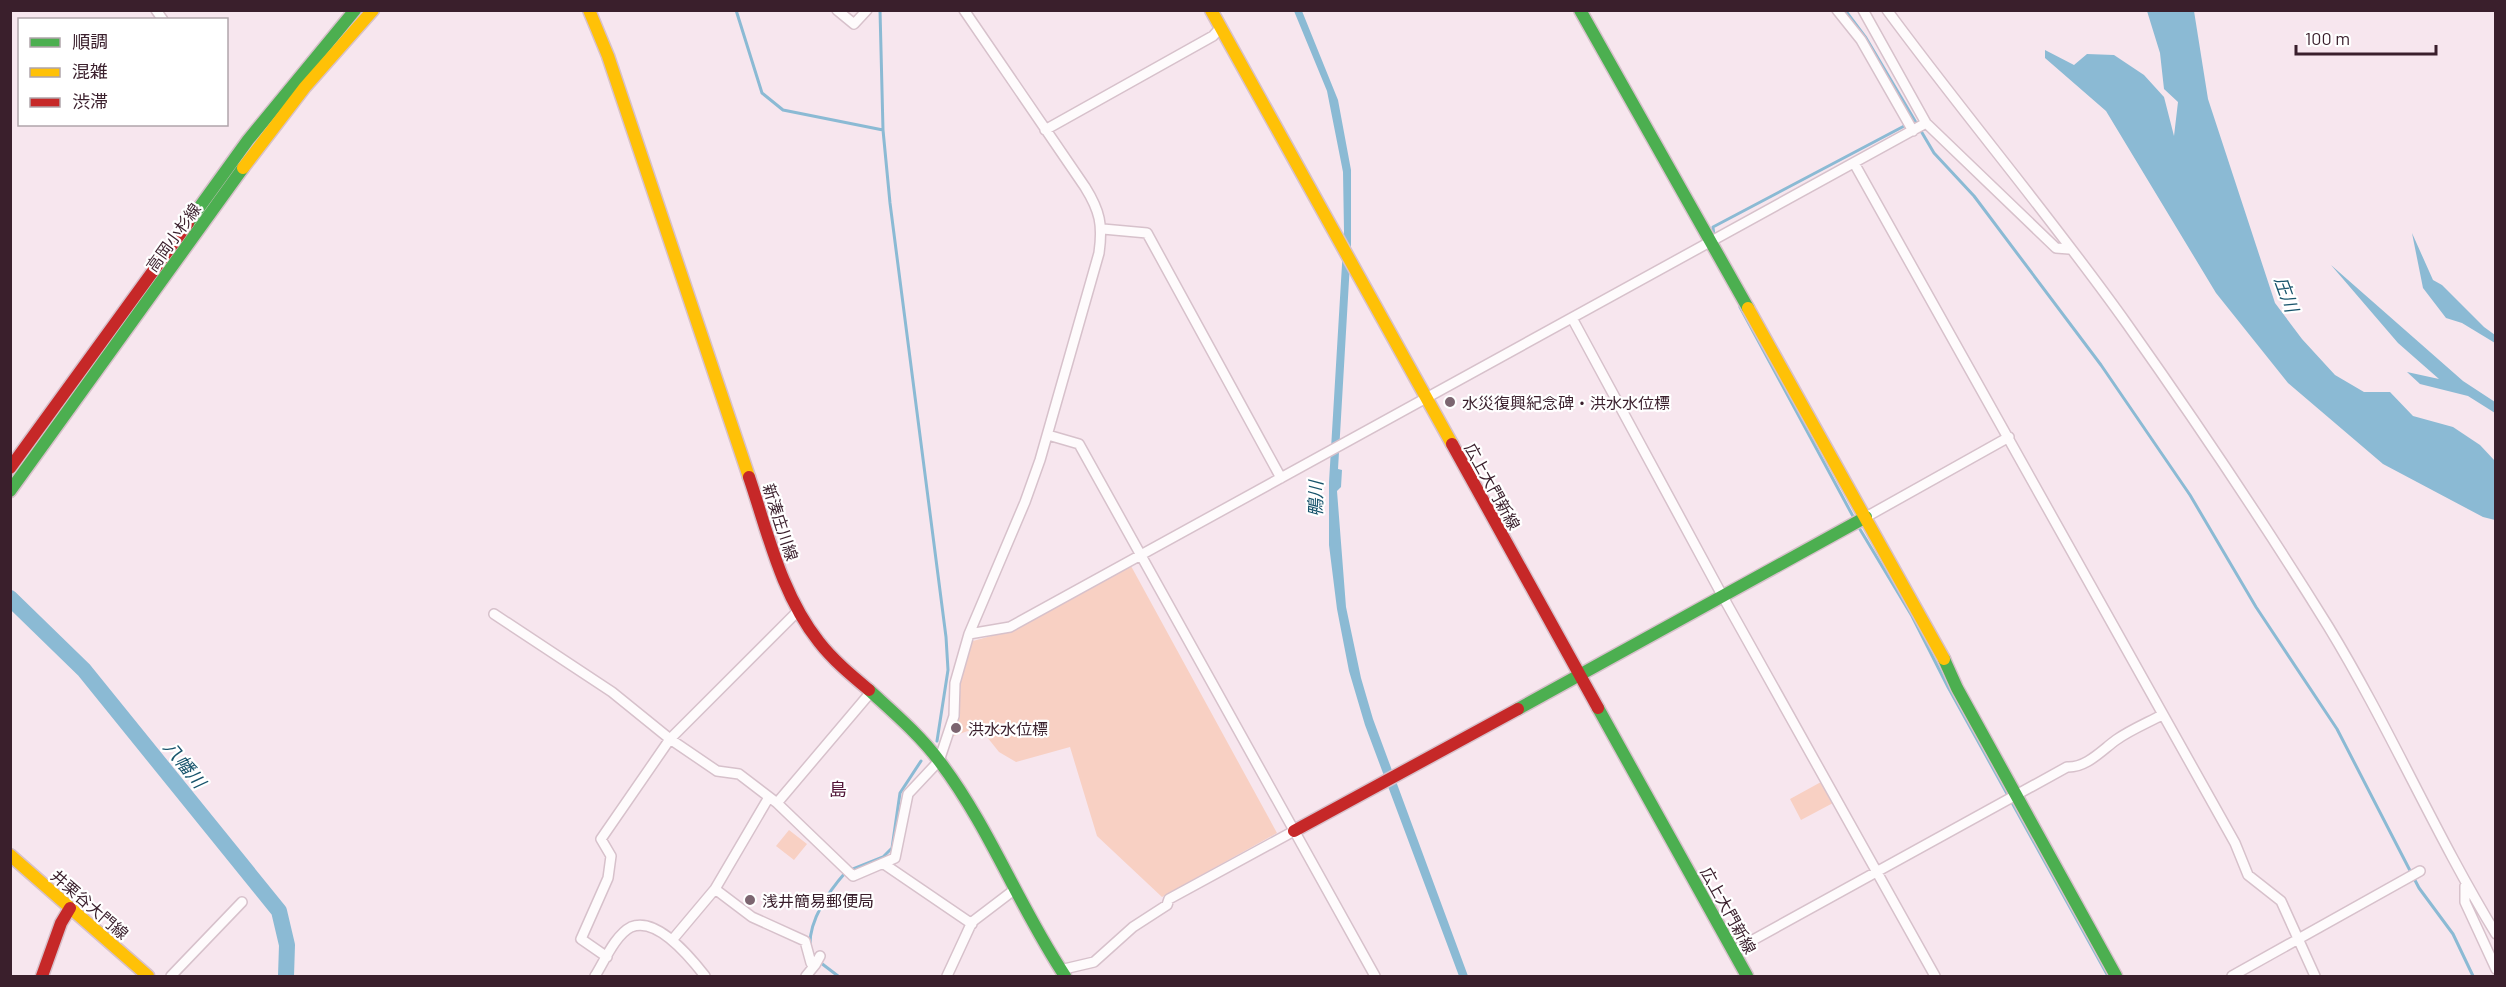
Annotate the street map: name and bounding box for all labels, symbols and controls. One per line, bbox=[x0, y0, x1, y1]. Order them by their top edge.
legend bbox=[18, 18, 228, 126]
scale bar bbox=[2296, 18, 2436, 56]
text: 100 m bbox=[2305, 27, 2350, 49]
text: 順調 bbox=[72, 30, 108, 52]
text: 混雑 bbox=[72, 60, 108, 82]
text: 渋滞 bbox=[72, 90, 108, 112]
street label: 高岡小杉線 bbox=[142, 199, 204, 275]
water label: 庄川 bbox=[2271, 273, 2304, 317]
place label: 水災復興紀念碑・洪水水位標 bbox=[1462, 393, 1670, 412]
marker: 水災復興紀念碑・洪水水位標 bbox=[1443, 395, 1457, 409]
street label: 広上大門新線 bbox=[1461, 439, 1525, 533]
water label: 鴨川 bbox=[1304, 479, 1326, 517]
street label: 新湊庄川線 bbox=[760, 481, 802, 563]
place label: 洪水水位標 bbox=[968, 719, 1048, 738]
marker: 洪水水位標 bbox=[949, 721, 963, 735]
water label: 八幡川 bbox=[159, 736, 212, 793]
district label: 島 bbox=[829, 778, 847, 800]
street label: 広上大門新線 bbox=[1697, 863, 1761, 957]
street label: 井栗谷大門線 bbox=[48, 865, 132, 943]
place label: 浅井簡易郵便局 bbox=[762, 891, 874, 910]
marker: 浅井簡易郵便局 bbox=[743, 893, 757, 907]

